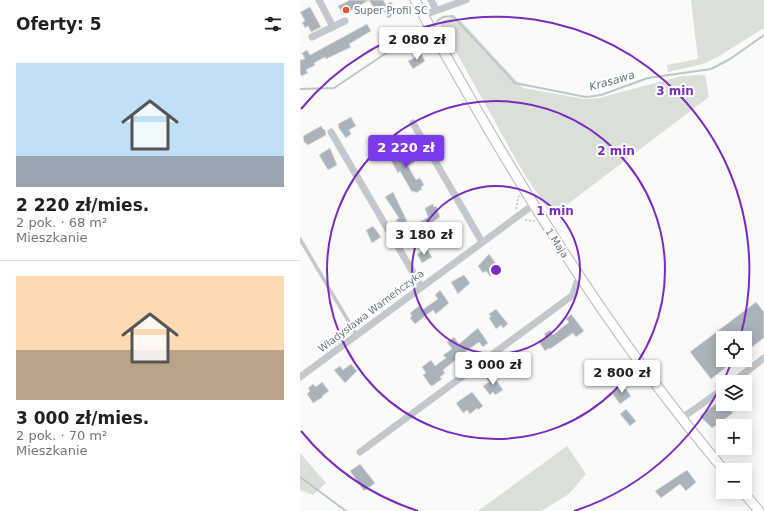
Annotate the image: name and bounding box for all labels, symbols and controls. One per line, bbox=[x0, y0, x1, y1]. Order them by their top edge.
marker: Super Profil SC bbox=[341, 5, 351, 15]
place label: Super Profil SC bbox=[354, 5, 428, 16]
icon: filters bbox=[262, 13, 284, 35]
text: Oferty: 5 bbox=[16, 14, 102, 34]
pin: 2 080 zł bbox=[376, 27, 458, 61]
text: 2 080 zł bbox=[388, 32, 446, 47]
water label: Krasawa bbox=[588, 68, 636, 94]
text: 3 min bbox=[656, 84, 694, 98]
icon: home bbox=[114, 89, 186, 161]
pin: 2 220 zł bbox=[365, 135, 447, 169]
text: 2 220 zł bbox=[377, 140, 435, 155]
text: 2 min bbox=[597, 144, 635, 158]
text: 2 220 zł/mies. bbox=[16, 195, 149, 215]
text: 1 min bbox=[536, 204, 574, 218]
text: 2 pok. · 68 m² bbox=[16, 215, 107, 230]
pin: 3 180 zł bbox=[383, 222, 465, 256]
street label: 1 Maja bbox=[543, 226, 571, 260]
text: 3 180 zł bbox=[395, 227, 453, 242]
text: Mieszkanie bbox=[16, 230, 88, 245]
centre of rings bbox=[489, 263, 503, 277]
street label: Władysława Warneńczyka bbox=[316, 268, 426, 354]
icon: home bbox=[114, 302, 186, 374]
map controls bbox=[716, 331, 752, 499]
button: locate bbox=[716, 331, 752, 367]
pin: 3 000 zł bbox=[452, 352, 534, 386]
text: 3 000 zł bbox=[464, 357, 522, 372]
pin: 2 800 zł bbox=[581, 360, 663, 394]
text: 2 800 zł bbox=[593, 365, 651, 380]
button: layers bbox=[716, 375, 752, 411]
text: 3 000 zł/mies. bbox=[16, 408, 149, 428]
button: + bbox=[716, 419, 752, 455]
text: 2 pok. · 70 m² bbox=[16, 428, 107, 443]
text: Mieszkanie bbox=[16, 443, 88, 458]
button: − bbox=[716, 463, 752, 499]

